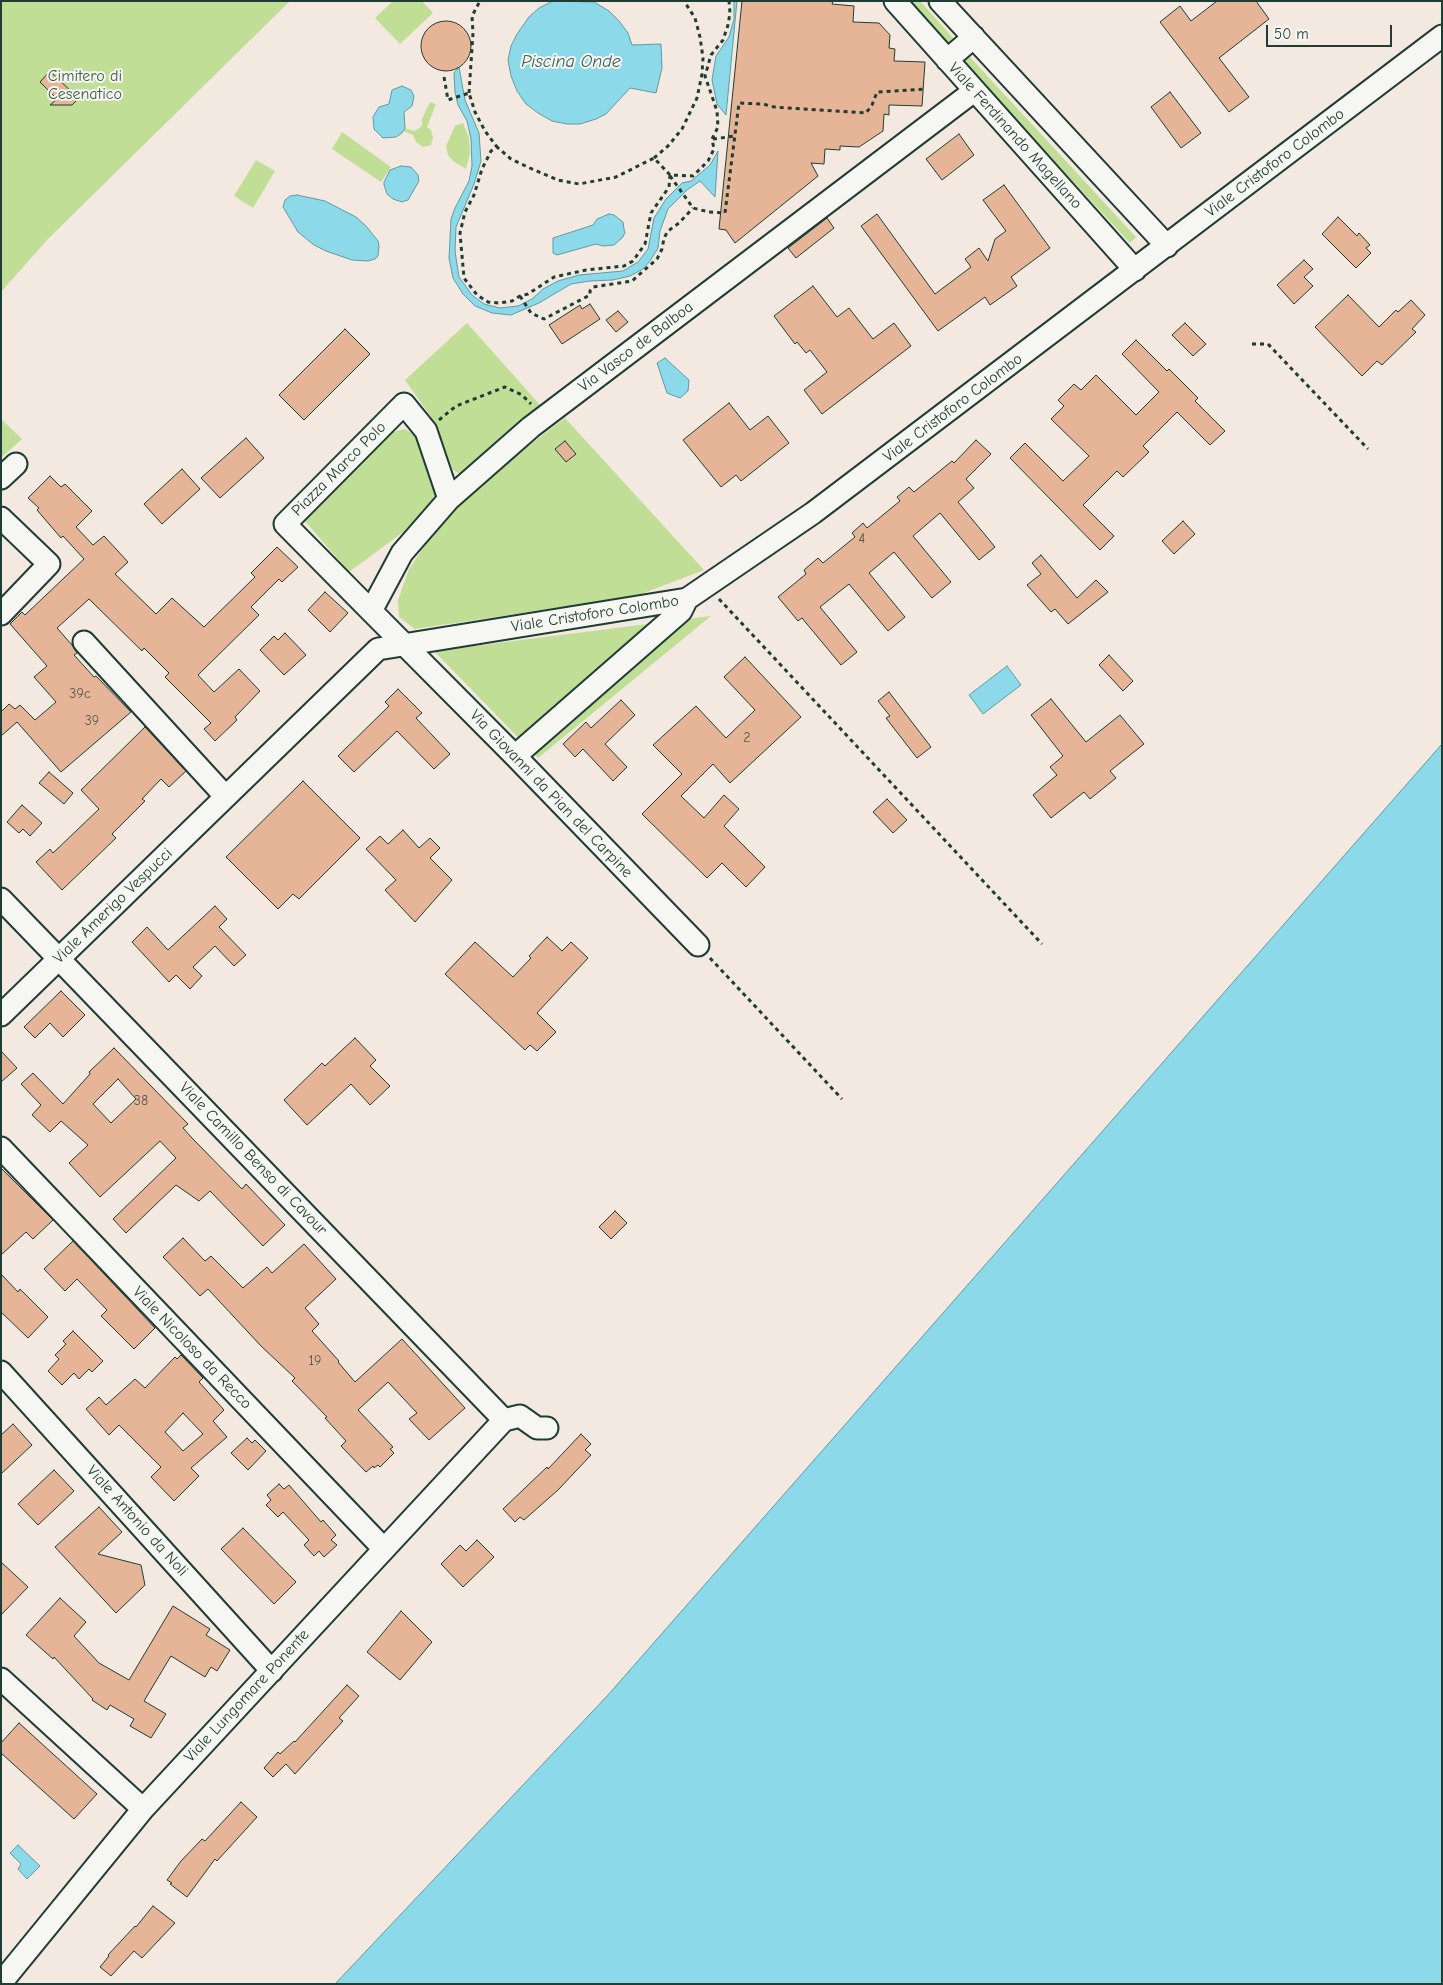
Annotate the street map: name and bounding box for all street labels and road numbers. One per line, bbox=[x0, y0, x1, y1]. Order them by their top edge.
street label: Viale Ferdinando Magellano bbox=[944, 59, 1086, 213]
street label: Viale Cristoforo Colombo bbox=[1202, 104, 1348, 222]
street label: Via Vasco de Balboa bbox=[575, 298, 697, 396]
street label: Viale Cristoforo Colombo bbox=[880, 349, 1026, 467]
street label: Piazza Marco Polo bbox=[288, 418, 390, 520]
street label: Viale Cristoforo Colombo bbox=[510, 591, 680, 637]
street label: Via Giovanni da Pian del Carpine bbox=[465, 706, 637, 882]
street label: Viale Amerigo Vespucci bbox=[49, 844, 177, 968]
street label: Viale Camillo Benso di Cavour bbox=[175, 1079, 331, 1239]
street label: Viale Nicoloso da Recco bbox=[128, 1283, 256, 1413]
street label: Viale Antonio da Noli bbox=[82, 1462, 192, 1580]
street label: Viale Lungomare Ponente bbox=[180, 1626, 314, 1766]

